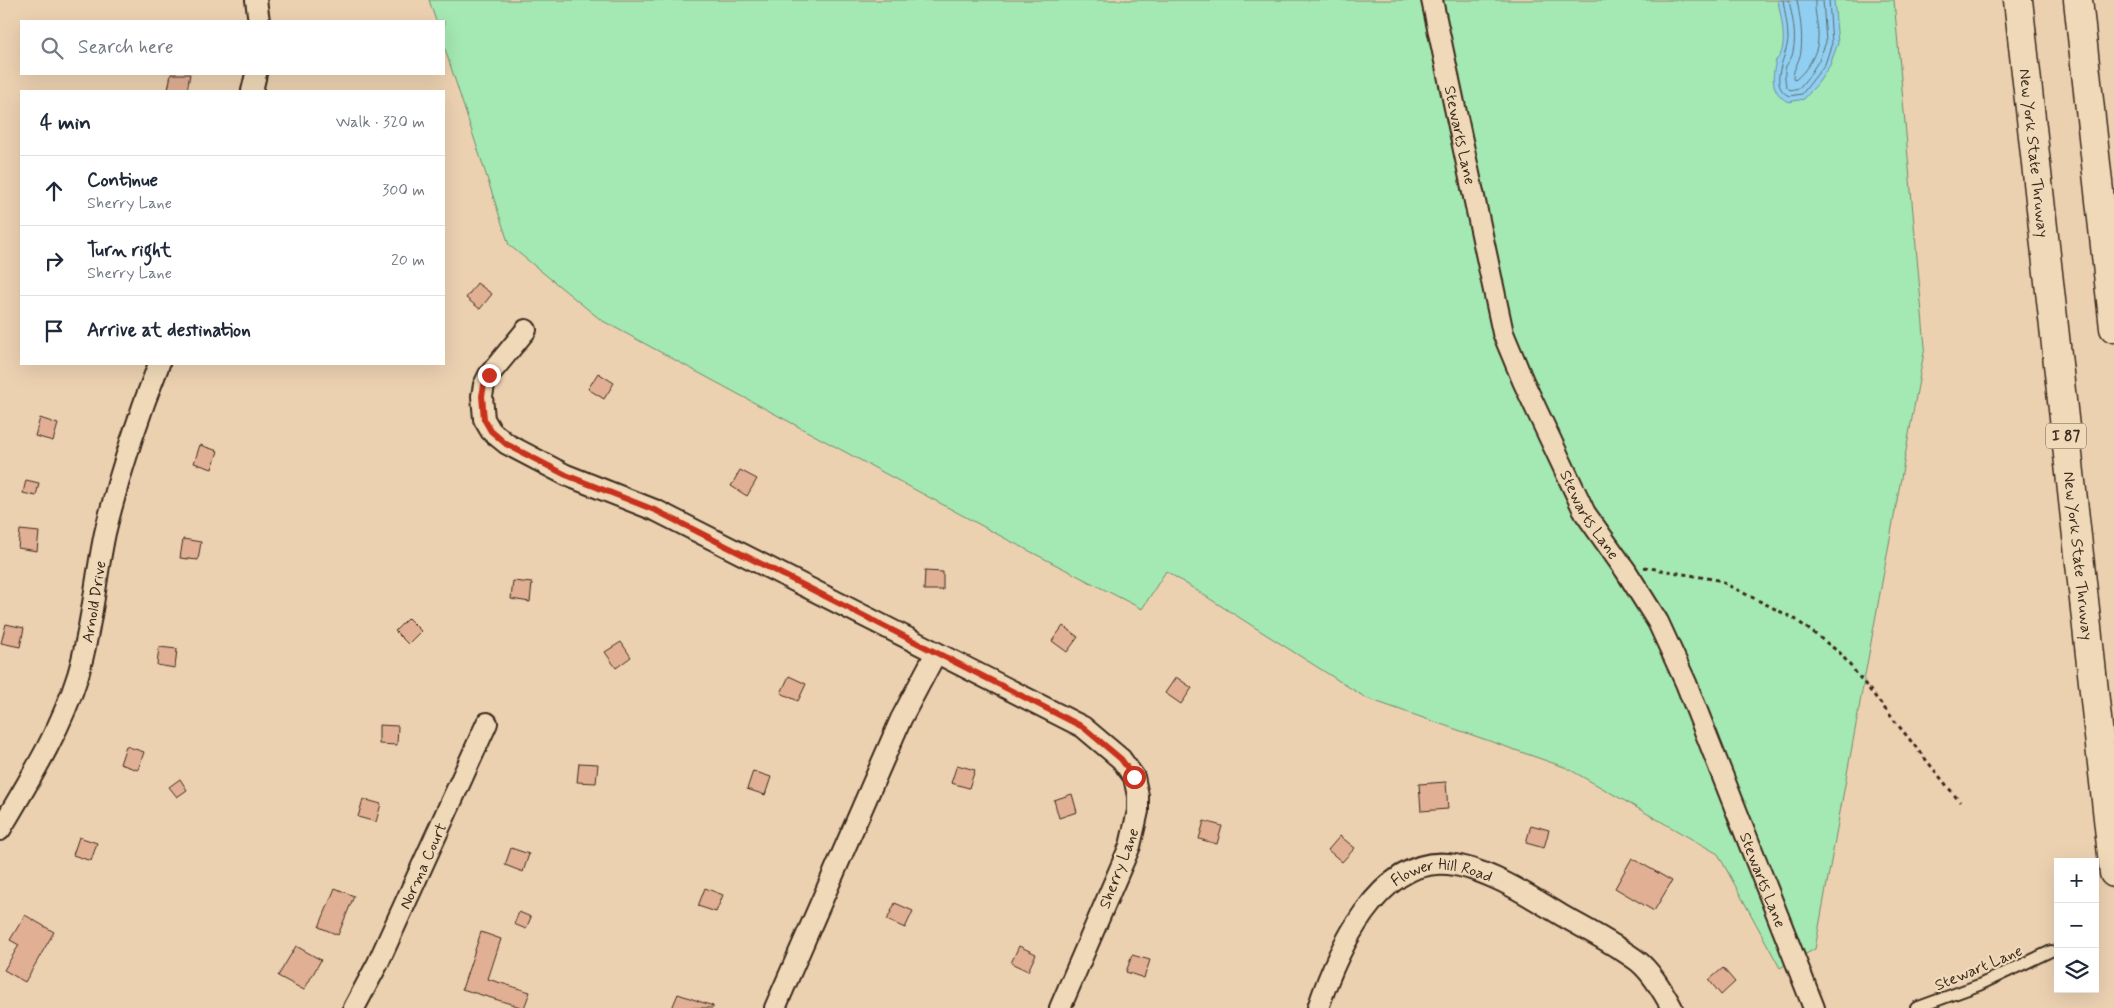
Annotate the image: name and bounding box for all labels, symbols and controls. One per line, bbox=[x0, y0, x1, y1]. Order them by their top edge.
search box bbox=[20, 20, 445, 75]
icon: search bbox=[38, 34, 66, 62]
text: Search here bbox=[78, 35, 174, 60]
street label: New York State Thruway bbox=[2014, 68, 2053, 239]
street label: Stewarts Lane bbox=[1439, 84, 1480, 187]
text: 4 min bbox=[40, 109, 91, 137]
text: Walk · 320 m bbox=[336, 112, 425, 133]
text: Continue bbox=[87, 168, 158, 193]
icon: ahead bbox=[40, 177, 68, 205]
text: 300 m bbox=[382, 180, 425, 201]
text: Sherry Lane bbox=[87, 193, 172, 214]
text: Turn right bbox=[87, 238, 171, 263]
icon: right bbox=[40, 247, 68, 275]
text: 20 m bbox=[391, 250, 425, 271]
text: Sherry Lane bbox=[87, 263, 172, 284]
icon: arrive bbox=[40, 317, 68, 345]
text: Arrive at destination bbox=[87, 318, 251, 343]
route end bbox=[478, 364, 501, 387]
road number: I 87 bbox=[2046, 424, 2086, 448]
street label: Stewarts Lane bbox=[1554, 467, 1623, 564]
street label: New York State Thruway bbox=[2058, 470, 2097, 641]
street label: Arnold Drive bbox=[77, 559, 112, 645]
route start bbox=[1123, 766, 1146, 789]
street label: Norma Court bbox=[395, 819, 453, 913]
street label: Sherry Lane bbox=[1094, 825, 1144, 912]
street label: Stewarts Lane bbox=[1734, 830, 1790, 931]
street label: Flower Hill Road bbox=[1387, 855, 1495, 892]
map controls bbox=[2054, 858, 2099, 993]
button: + bbox=[2054, 858, 2099, 903]
button: − bbox=[2054, 903, 2099, 948]
street label: Stewart Lane bbox=[1932, 940, 2026, 996]
button: layers bbox=[2054, 948, 2099, 993]

